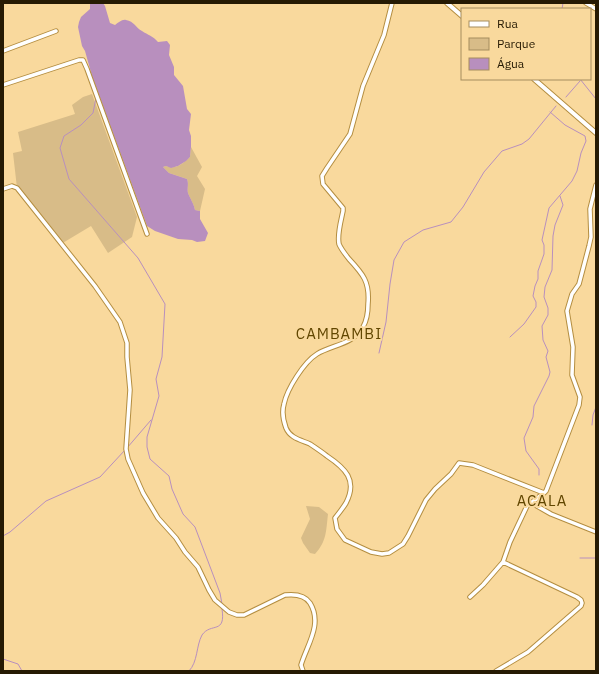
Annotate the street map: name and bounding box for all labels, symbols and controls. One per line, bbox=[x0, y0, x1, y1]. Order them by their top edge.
legend bbox=[461, 8, 591, 80]
text: Rua bbox=[497, 16, 518, 31]
text: Parque bbox=[497, 36, 536, 51]
text: Água bbox=[497, 56, 525, 71]
district label: CAMBAMBI bbox=[296, 324, 382, 343]
district label: ACALA bbox=[517, 491, 567, 510]

